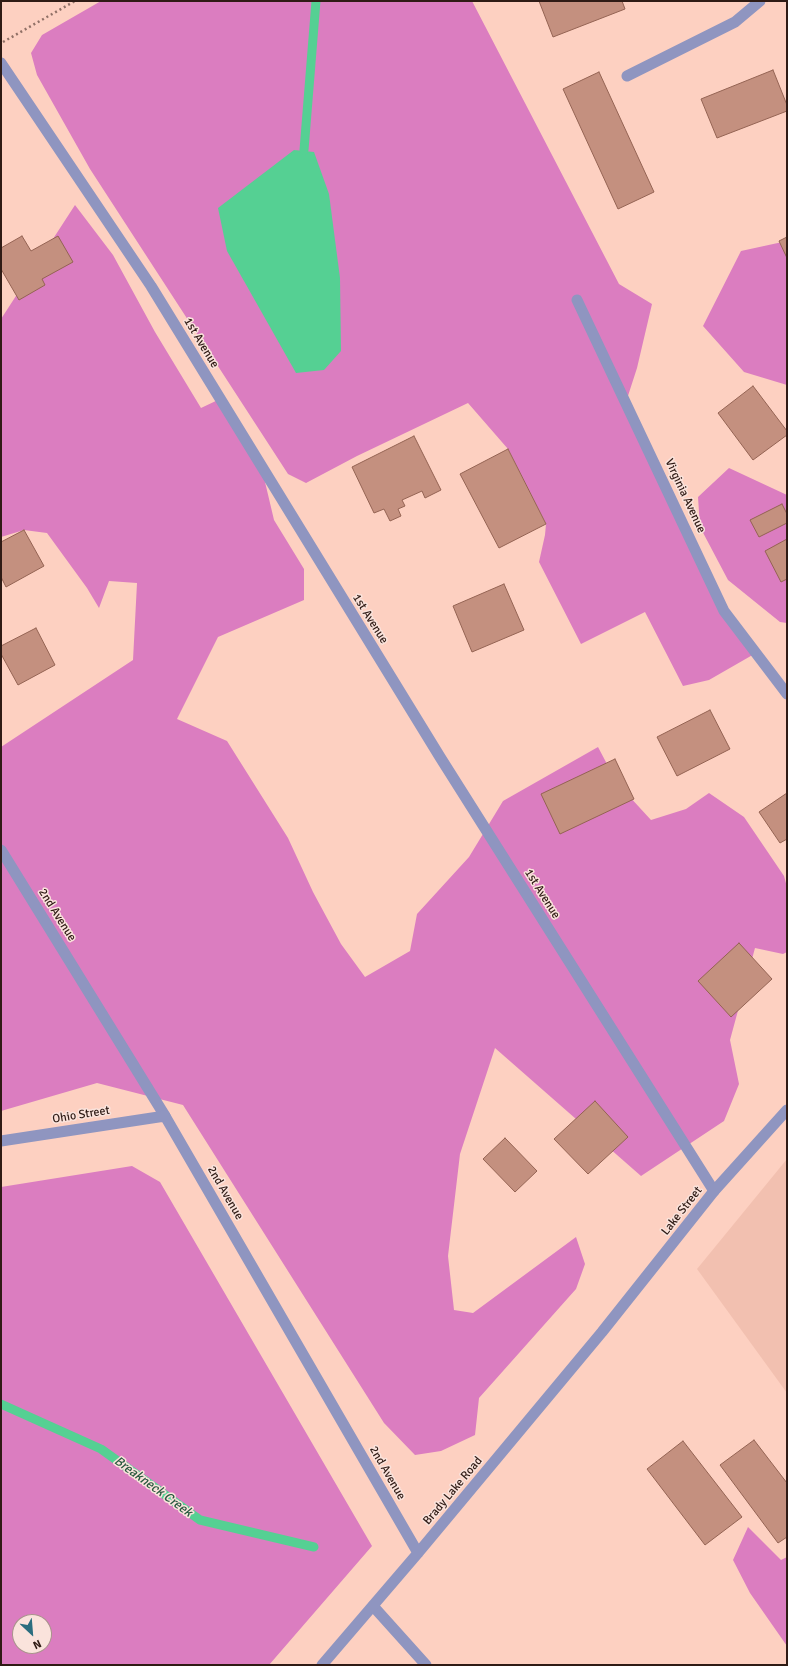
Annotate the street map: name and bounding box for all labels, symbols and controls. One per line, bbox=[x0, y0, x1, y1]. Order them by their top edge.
street label: 1st Avenue bbox=[180, 315, 222, 371]
street label: Virginia Avenue bbox=[662, 457, 708, 535]
street label: 1st Avenue bbox=[349, 591, 391, 647]
street label: 1st Avenue bbox=[521, 866, 563, 922]
street label: 2nd Avenue bbox=[35, 886, 79, 944]
street label: Ohio Street bbox=[51, 1103, 111, 1127]
street label: 2nd Avenue bbox=[204, 1164, 246, 1222]
street label: Lake Street bbox=[658, 1184, 706, 1238]
street label: 2nd Avenue bbox=[366, 1444, 408, 1502]
water label: Breakneck Creek bbox=[111, 1453, 195, 1521]
street label: Brady Lake Road bbox=[420, 1454, 486, 1528]
north arrow bbox=[12, 1614, 52, 1654]
text: N bbox=[31, 1637, 43, 1652]

